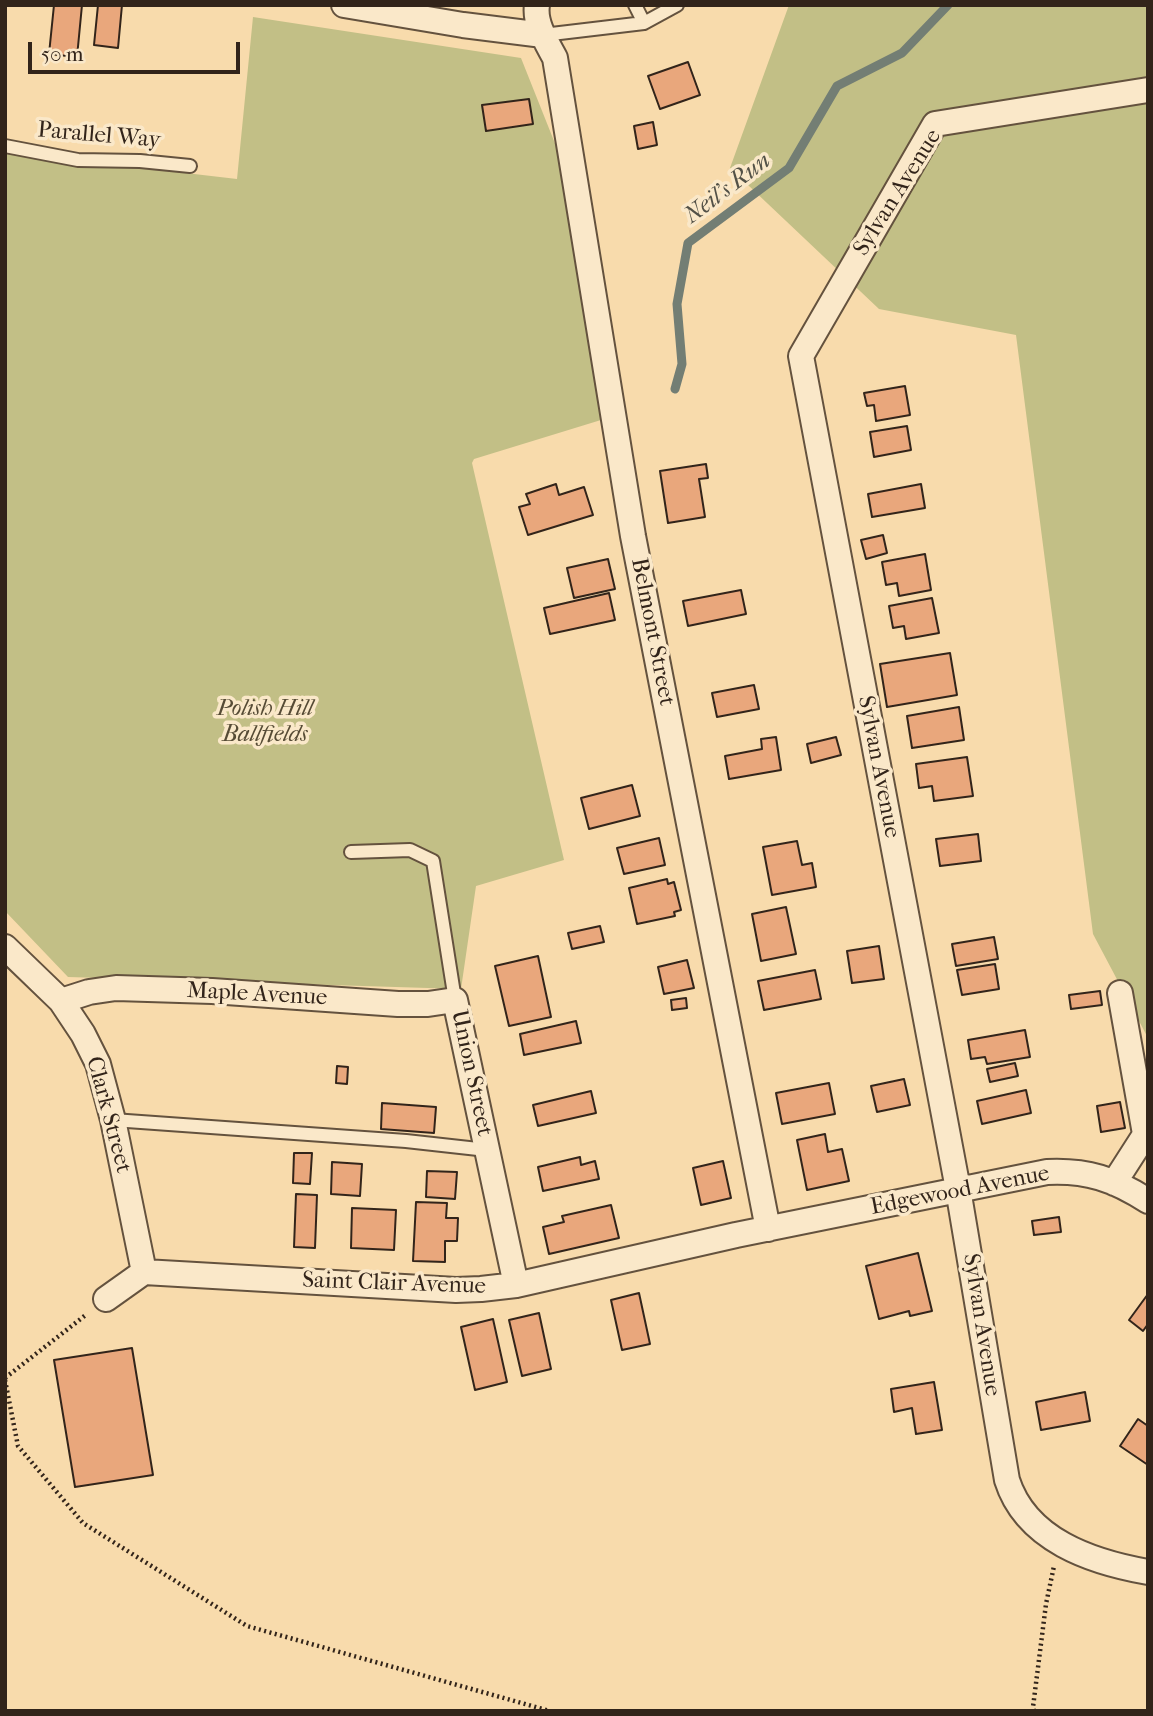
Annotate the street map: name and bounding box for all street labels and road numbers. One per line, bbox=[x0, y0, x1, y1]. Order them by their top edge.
street label: Parallel Way bbox=[36, 117, 162, 155]
street label: Sylvan Avenue bbox=[848, 125, 948, 261]
street label: Belmont Street bbox=[624, 556, 680, 708]
street label: Sylvan Avenue bbox=[851, 694, 905, 840]
street label: Maple Avenue bbox=[186, 978, 328, 1012]
street label: Union Street bbox=[444, 1007, 498, 1139]
street label: Clark Street bbox=[79, 1054, 137, 1176]
street label: Edgewood Avenue bbox=[868, 1160, 1052, 1222]
street label: Sylvan Avenue bbox=[956, 1252, 1006, 1398]
street label: Saint Clair Avenue bbox=[302, 1267, 486, 1301]

